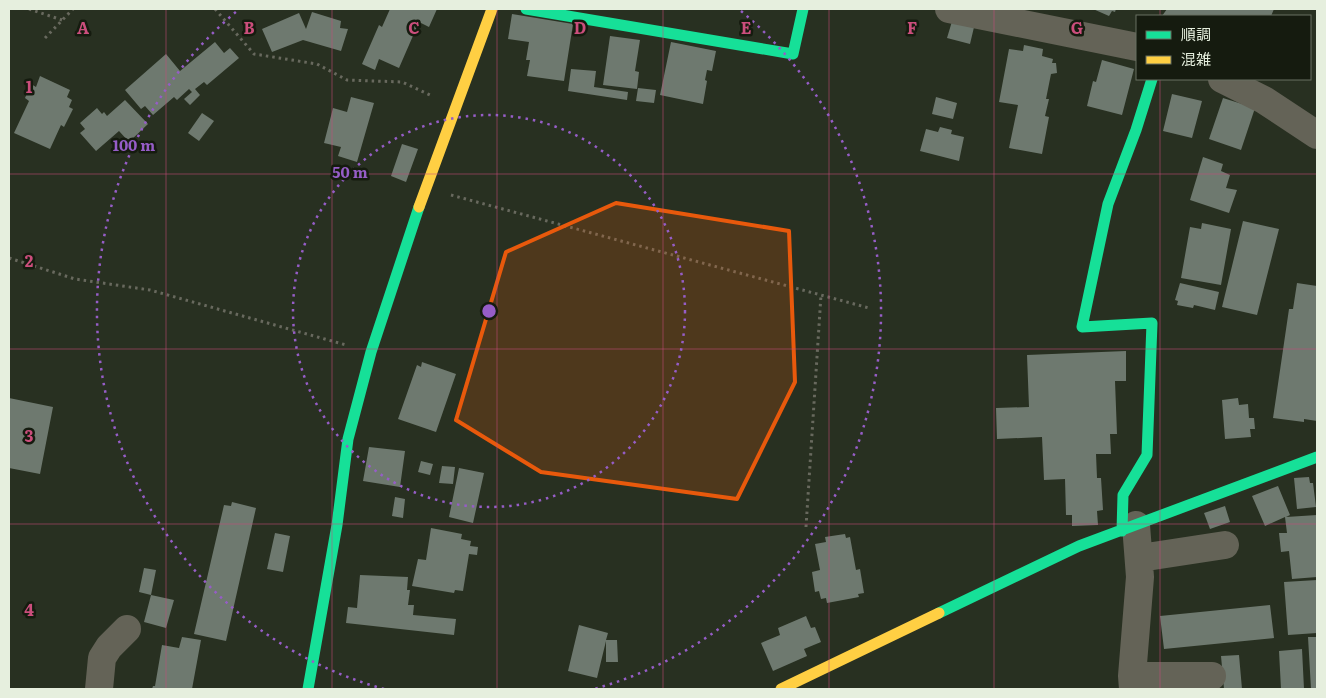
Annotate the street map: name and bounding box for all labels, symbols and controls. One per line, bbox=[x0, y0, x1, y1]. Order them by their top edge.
text: A bbox=[77, 15, 89, 39]
text: B bbox=[243, 15, 255, 39]
text: C bbox=[408, 15, 420, 39]
text: D bbox=[574, 15, 586, 39]
text: E bbox=[741, 15, 752, 39]
text: F bbox=[907, 15, 917, 39]
text: G bbox=[1071, 15, 1083, 39]
legend bbox=[1136, 15, 1311, 80]
text: 順調 bbox=[1181, 22, 1211, 45]
text: 混雑 bbox=[1181, 47, 1211, 70]
text: 1 bbox=[26, 74, 33, 98]
text: 100 m bbox=[113, 133, 155, 156]
text: 50 m bbox=[332, 160, 368, 183]
text: 2 bbox=[25, 248, 34, 272]
centre of rings bbox=[480, 302, 498, 320]
text: 3 bbox=[25, 423, 34, 447]
text: 4 bbox=[24, 597, 34, 621]

